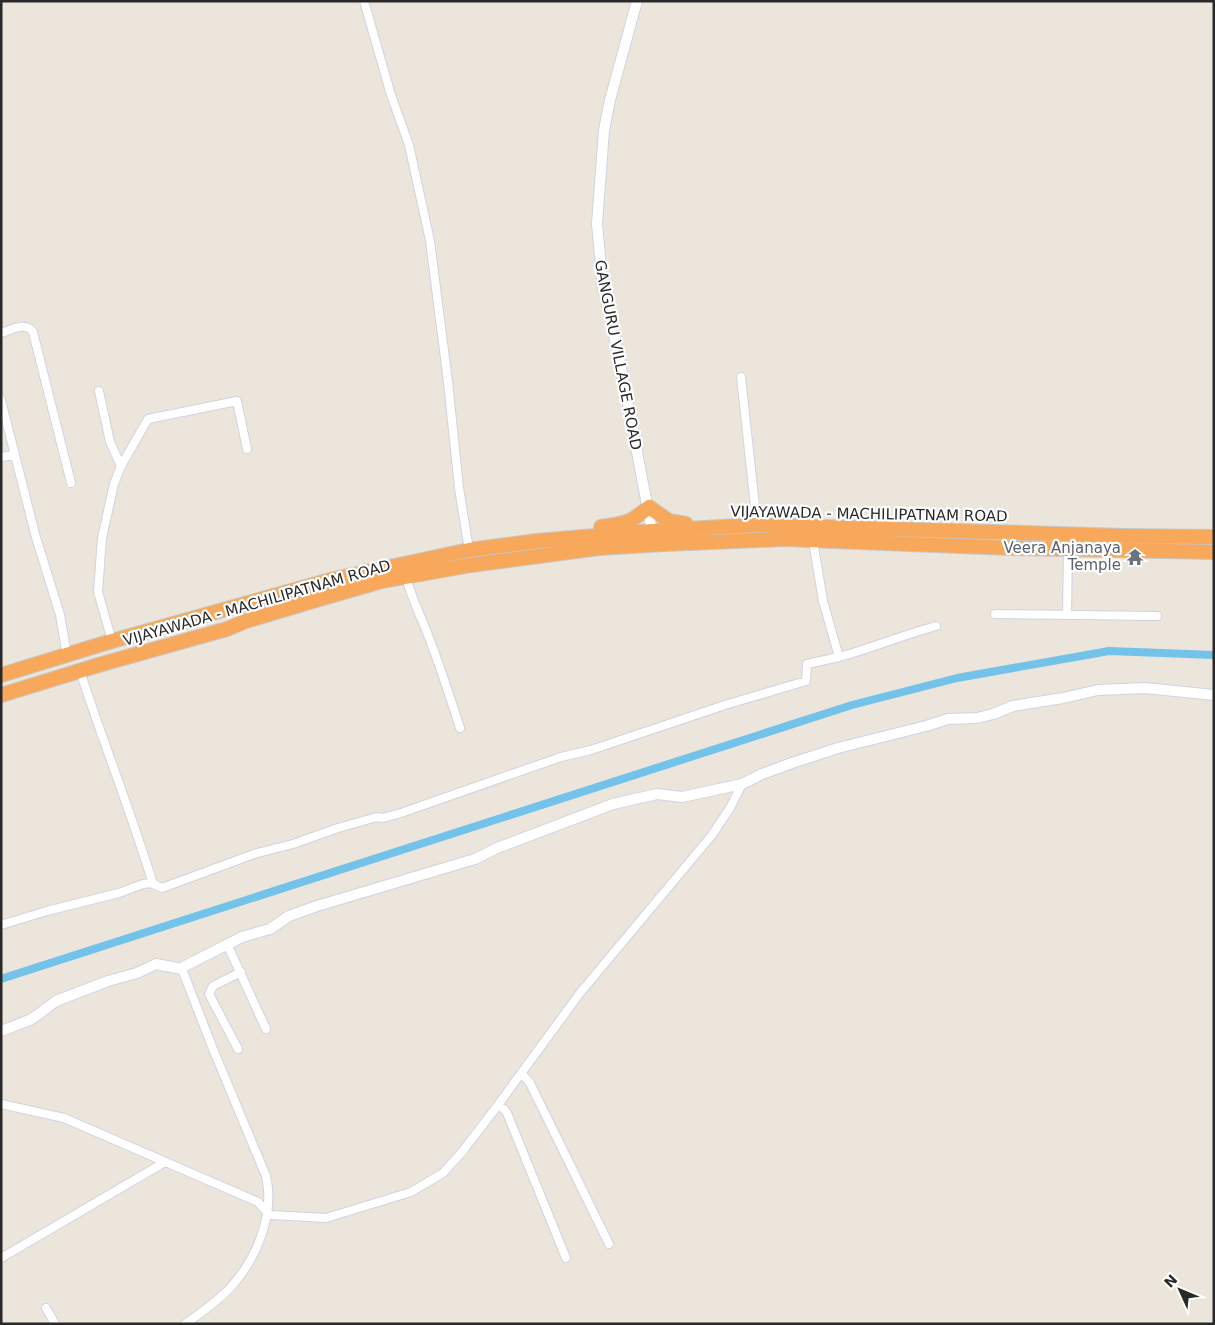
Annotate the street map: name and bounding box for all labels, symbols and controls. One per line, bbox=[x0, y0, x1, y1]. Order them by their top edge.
street label: GANGURU VILLAGE ROAD bbox=[591, 258, 645, 452]
street label: VIJAYAWADA - MACHILIPATNAM ROAD bbox=[730, 503, 1008, 525]
place label: Veera Anjanaya Temple bbox=[1003, 539, 1121, 574]
temple icon: Veera Anjanaya Temple bbox=[1125, 547, 1145, 567]
street label: VIJAYAWADA - MACHILIPATNAM ROAD bbox=[121, 556, 393, 650]
north arrow bbox=[1155, 1265, 1205, 1315]
text: N bbox=[1161, 1271, 1180, 1291]

